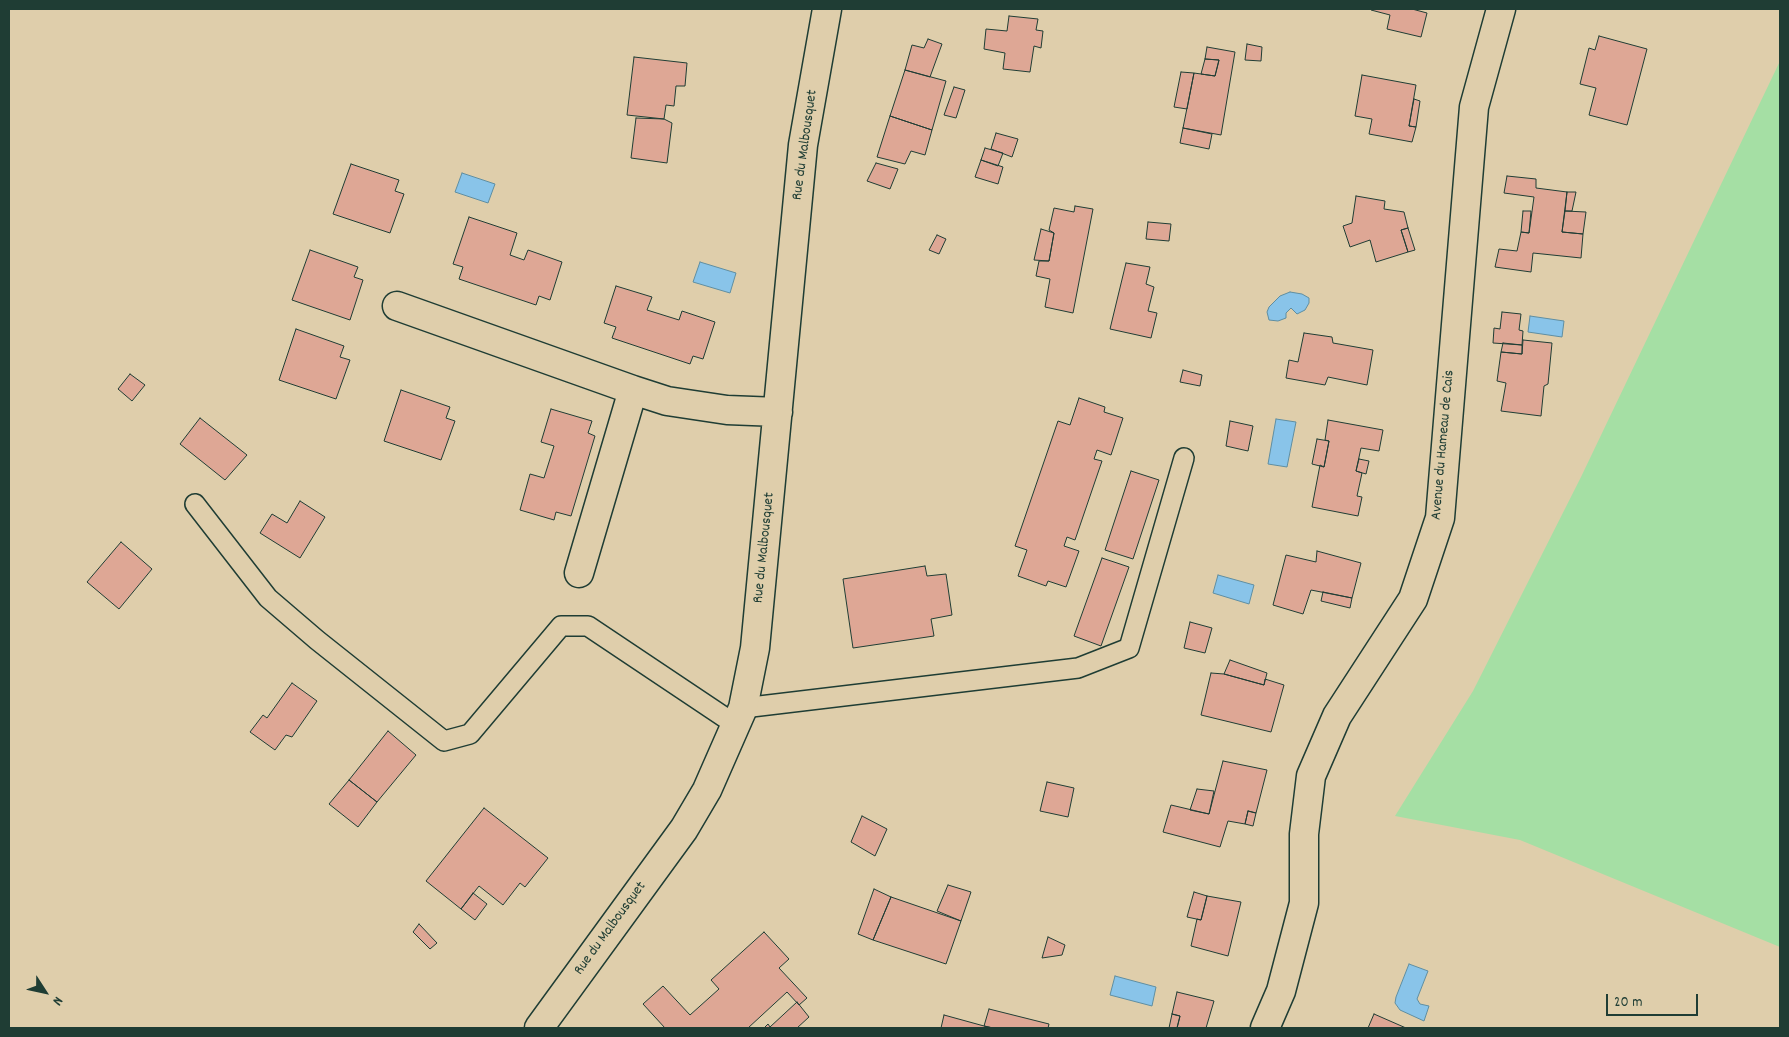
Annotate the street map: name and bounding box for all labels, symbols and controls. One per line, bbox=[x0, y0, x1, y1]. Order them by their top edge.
street label: Rue du Malbousquet bbox=[789, 89, 823, 201]
street label: Avenue du Hameau de Cais bbox=[1428, 369, 1460, 521]
street label: Rue du Malbousquet bbox=[750, 492, 780, 604]
street label: Rue du Malbousquet bbox=[571, 879, 651, 979]
north arrow bbox=[20, 967, 70, 1017]
scale bar bbox=[1609, 984, 1702, 1016]
text: N bbox=[47, 992, 67, 1009]
text: 20 m bbox=[1614, 992, 1642, 1014]

